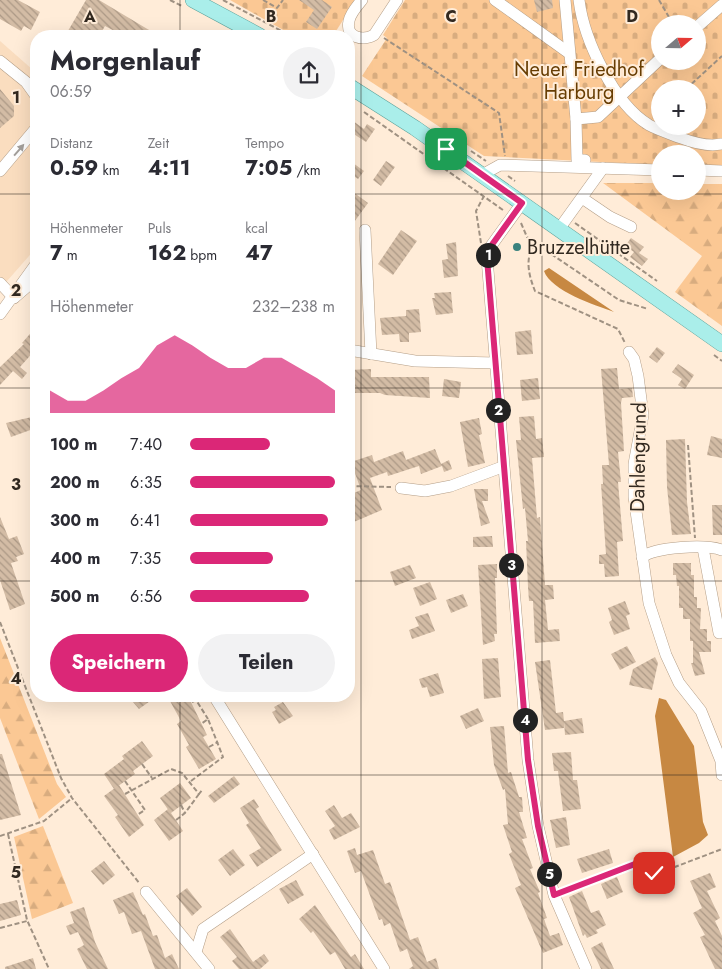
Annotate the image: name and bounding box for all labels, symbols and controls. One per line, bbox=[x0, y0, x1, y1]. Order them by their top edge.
text: A bbox=[83, 5, 96, 28]
text: B bbox=[266, 5, 276, 28]
text: C bbox=[445, 5, 457, 28]
text: D bbox=[626, 5, 638, 28]
north arrow bbox=[651, 15, 706, 70]
map controls bbox=[651, 15, 706, 200]
text: Morgenlauf bbox=[50, 40, 200, 81]
button: share bbox=[283, 47, 335, 99]
park label: Neuer Friedhof Harburg bbox=[514, 55, 645, 107]
text: 06:59 bbox=[50, 80, 92, 103]
button: + bbox=[651, 80, 706, 135]
text: 1 bbox=[12, 86, 20, 109]
pin bbox=[425, 128, 467, 170]
text: Distanz bbox=[50, 133, 93, 153]
text: Zeit bbox=[148, 133, 169, 153]
text: Tempo bbox=[245, 133, 284, 153]
icon: arrive bbox=[432, 135, 460, 163]
one-way arrow bbox=[13, 144, 24, 157]
button: − bbox=[651, 145, 706, 200]
text: 0.59 bbox=[50, 153, 98, 183]
text: 4:11 bbox=[148, 153, 190, 183]
text: 7:05 bbox=[245, 153, 292, 183]
text: km bbox=[98, 160, 120, 180]
text: /km bbox=[292, 160, 321, 180]
text: Höhenmeter bbox=[50, 218, 123, 238]
text: Puls bbox=[148, 218, 171, 238]
text: kcal bbox=[245, 218, 268, 238]
place label: Bruzzelhütte bbox=[527, 233, 630, 262]
text: 7 bbox=[50, 238, 63, 268]
text: 162 bbox=[148, 238, 186, 268]
text: 47 bbox=[245, 238, 273, 268]
marker: Bruzzelhütte bbox=[511, 241, 523, 253]
pin: 1 bbox=[476, 242, 500, 268]
text: m bbox=[63, 245, 78, 265]
text: bpm bbox=[186, 245, 217, 265]
text: 1 bbox=[485, 245, 492, 265]
text: 2 bbox=[11, 279, 21, 302]
text: Höhenmeter bbox=[50, 295, 134, 318]
text: 232–238 m bbox=[252, 295, 335, 318]
pin: 2 bbox=[486, 398, 510, 422]
text: 2 bbox=[494, 400, 503, 420]
street label: Dahlengrund bbox=[623, 402, 654, 512]
text: 100 m bbox=[50, 433, 97, 456]
text: 7:40 bbox=[130, 433, 162, 456]
text: 200 m bbox=[50, 471, 100, 494]
text: 6:35 bbox=[130, 471, 162, 494]
text: 3 bbox=[11, 473, 21, 496]
text: 300 m bbox=[50, 509, 99, 532]
text: 6:41 bbox=[130, 509, 161, 532]
text: 400 m bbox=[50, 547, 100, 570]
text: 7:35 bbox=[130, 547, 161, 570]
pin: 3 bbox=[498, 552, 524, 578]
text: 3 bbox=[507, 555, 516, 575]
text: 500 m bbox=[50, 585, 99, 608]
text: 6:56 bbox=[130, 585, 162, 608]
button: Speichern bbox=[50, 634, 188, 692]
button: Teilen bbox=[198, 634, 335, 692]
text: 4 bbox=[10, 667, 22, 690]
pin: 4 bbox=[512, 708, 538, 732]
text: 4 bbox=[521, 710, 530, 730]
pin bbox=[633, 852, 675, 894]
icon: check bbox=[640, 859, 668, 887]
text: 5 bbox=[11, 861, 21, 884]
pin: 5 bbox=[536, 862, 562, 886]
text: 5 bbox=[545, 864, 554, 884]

